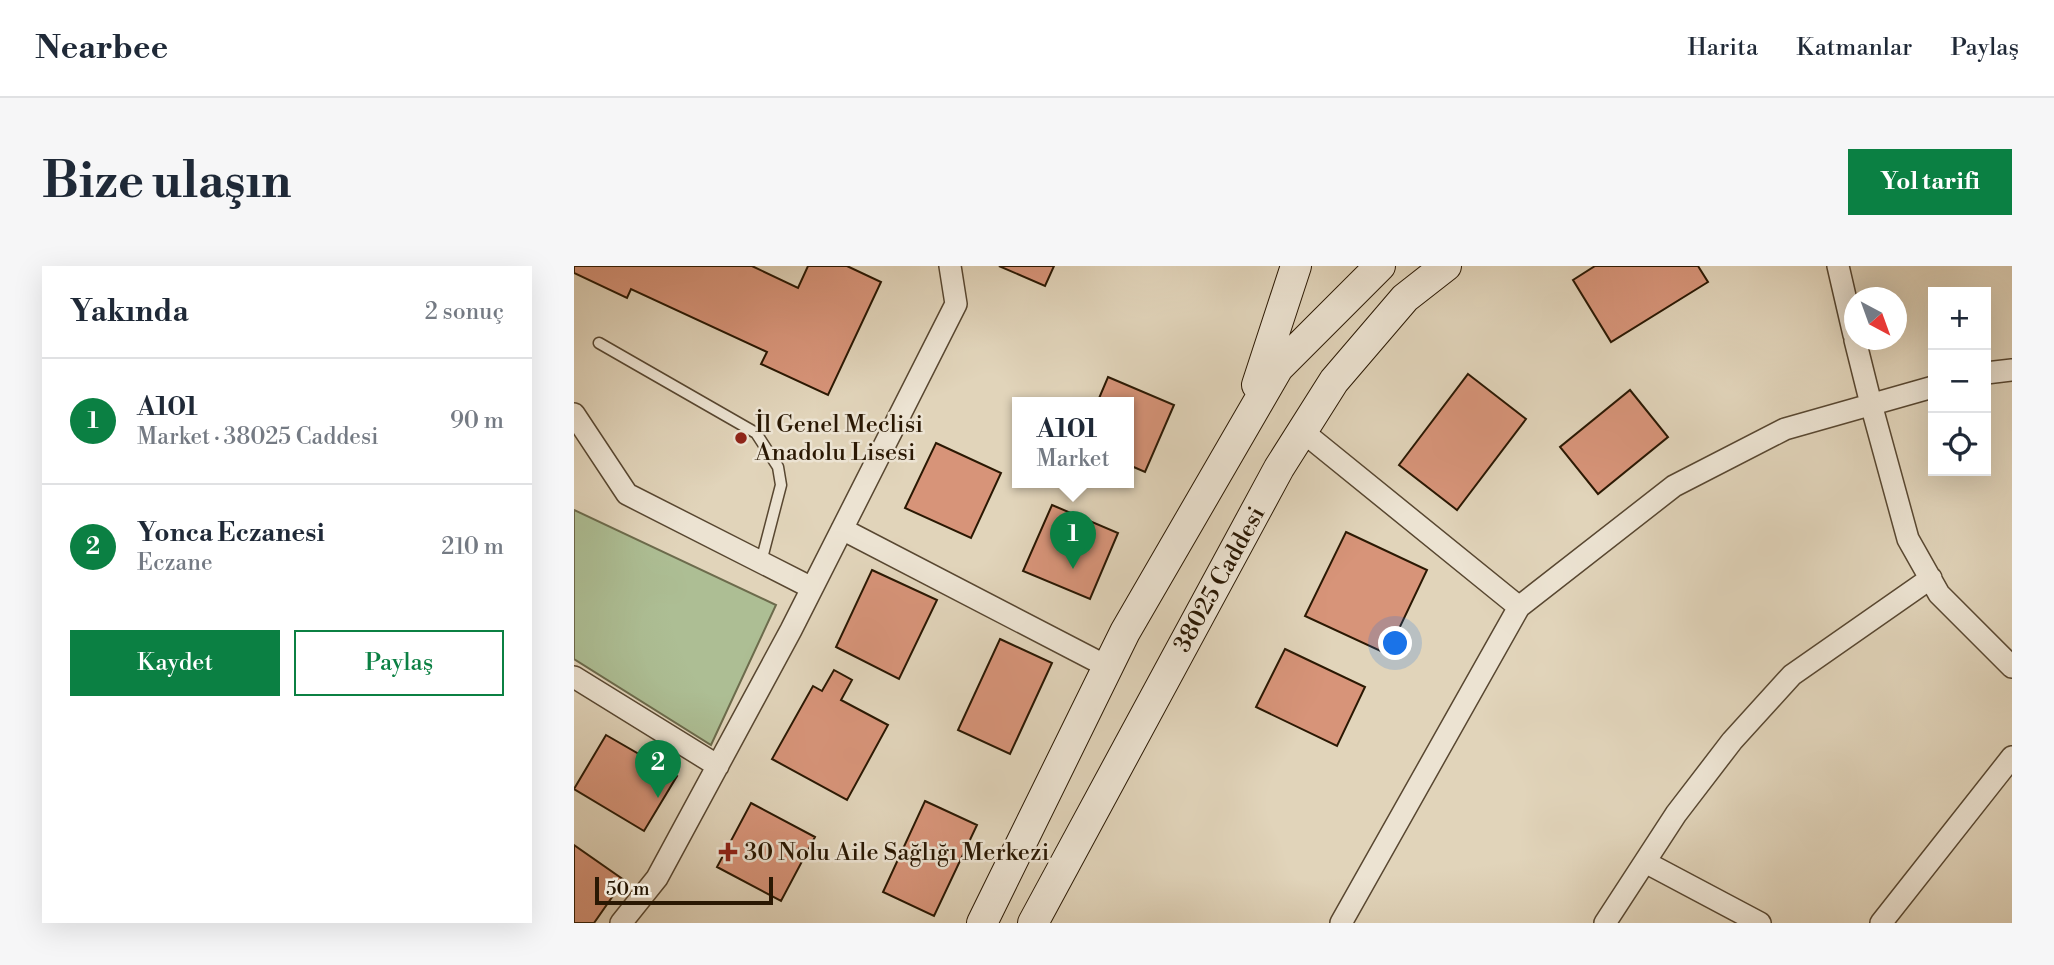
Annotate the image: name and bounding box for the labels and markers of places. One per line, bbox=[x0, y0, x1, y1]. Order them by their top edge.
place label: İl Genel Meclisi Anadolu Lisesi bbox=[754, 409, 923, 468]
marker: İl Genel Meclisi Anadolu Lisesi bbox=[733, 430, 749, 446]
pin: 1 bbox=[1050, 511, 1096, 569]
pin: 2 bbox=[635, 740, 681, 798]
place label: 30 Nolu Aile Sağlığı Merkezi bbox=[744, 838, 1050, 868]
marker: 30 Nolu Aile Sağlığı Merkezi bbox=[718, 842, 738, 862]

